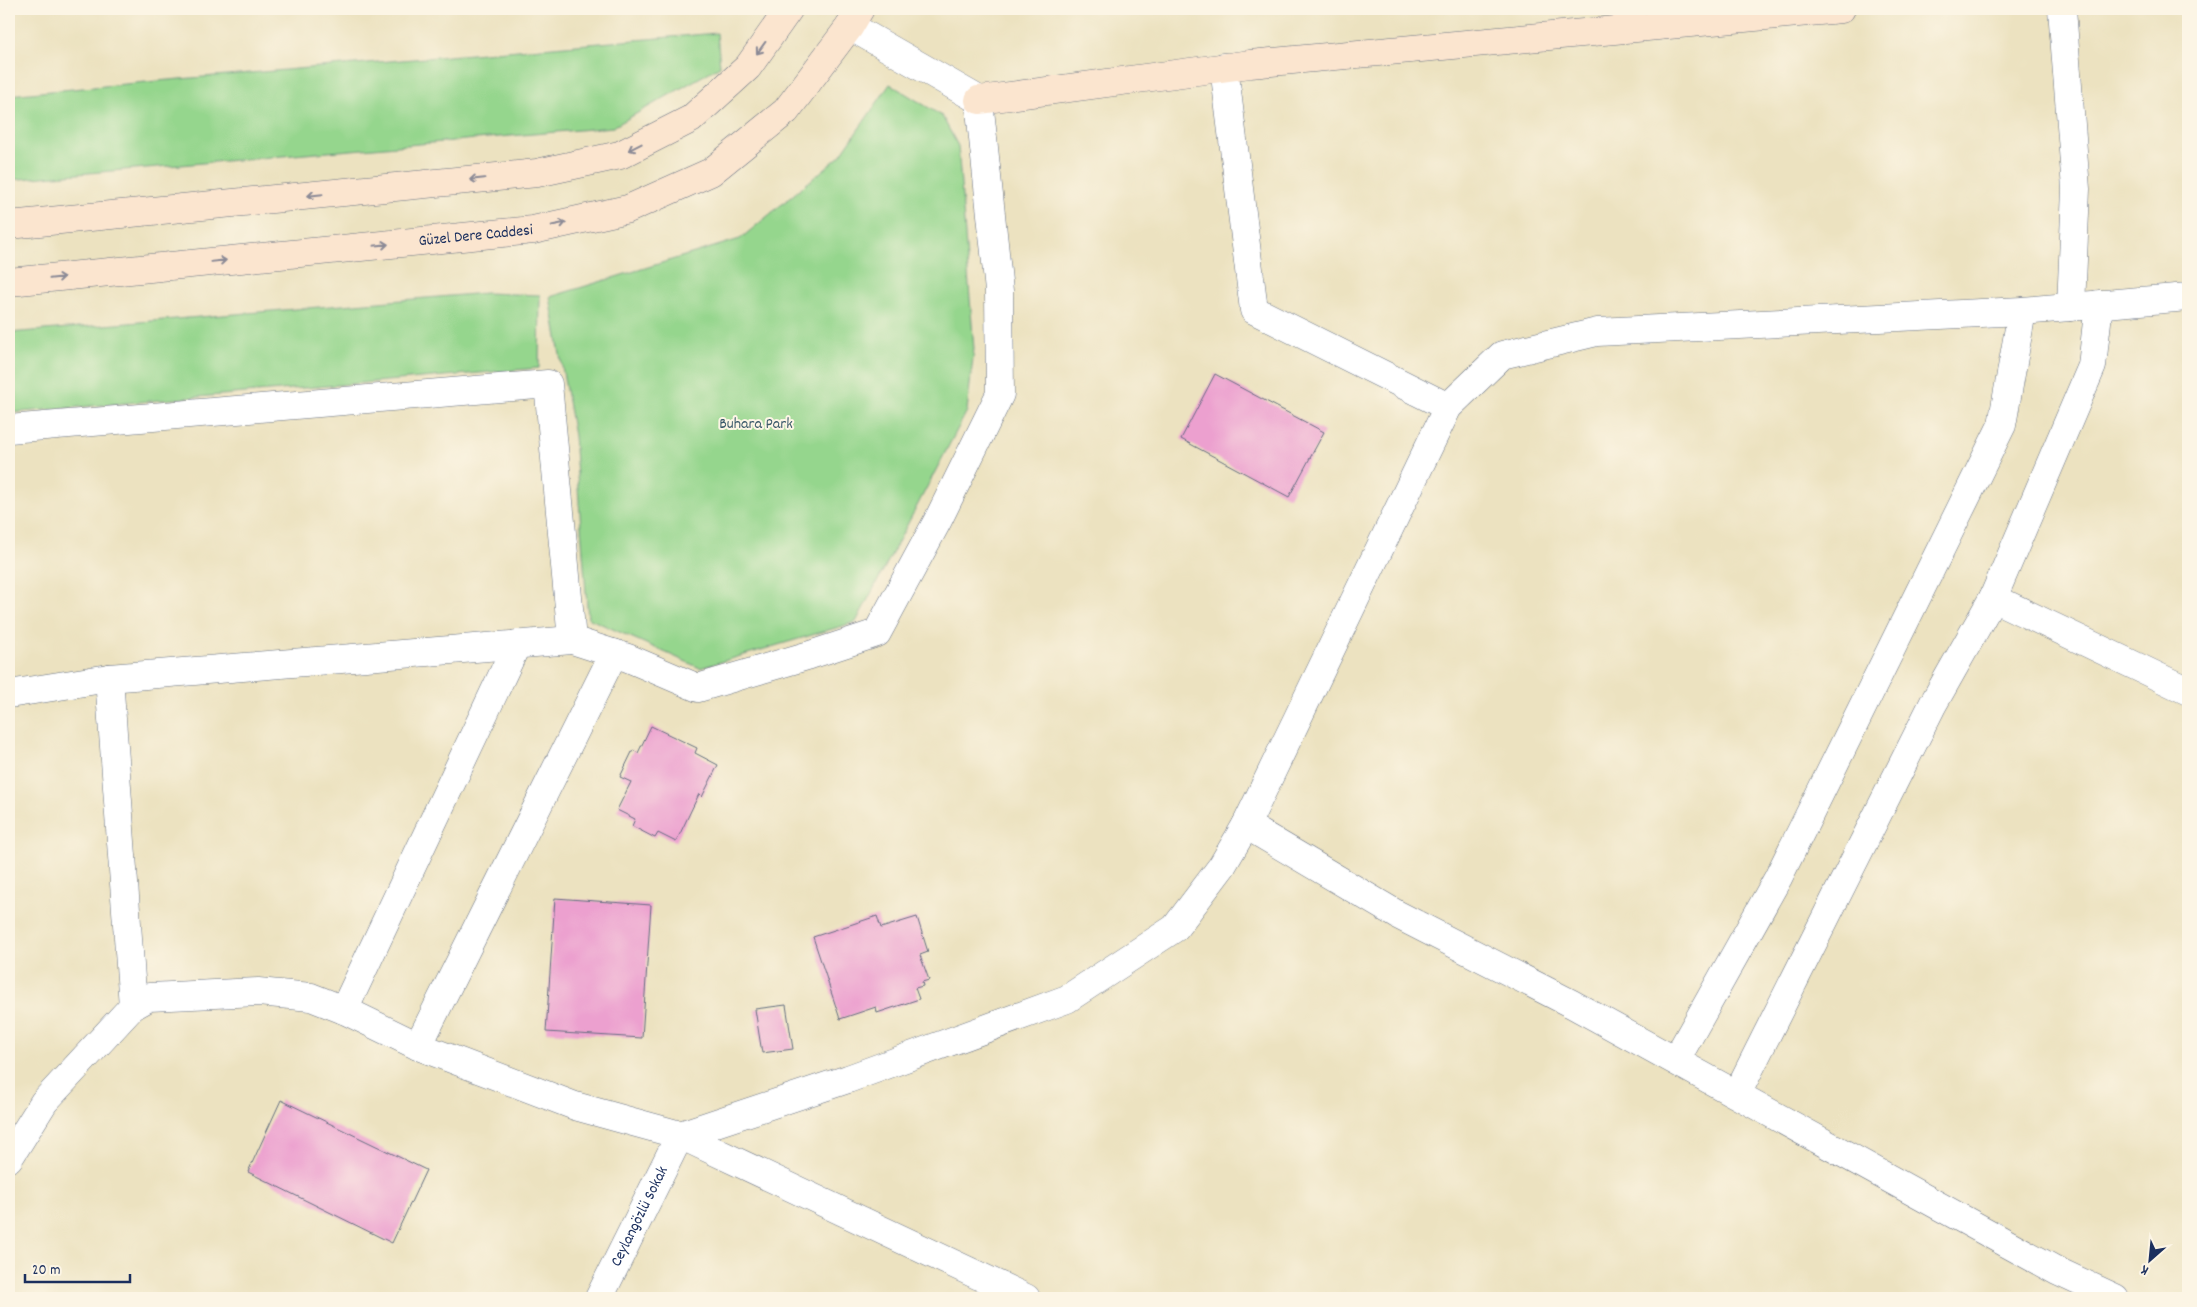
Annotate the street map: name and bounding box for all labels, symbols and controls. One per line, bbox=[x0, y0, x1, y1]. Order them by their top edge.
one-way arrow bbox=[756, 41, 766, 55]
one-way arrow bbox=[628, 143, 643, 152]
one-way arrow bbox=[469, 174, 485, 184]
one-way arrow bbox=[307, 190, 323, 200]
street label: Güzel Dere Caddesi bbox=[417, 219, 534, 253]
one-way arrow bbox=[551, 219, 567, 228]
one-way arrow bbox=[372, 240, 388, 250]
one-way arrow bbox=[211, 256, 227, 266]
one-way arrow bbox=[49, 273, 65, 282]
park label: Buhara Park bbox=[719, 413, 793, 436]
street label: Ceylangözlü Sokak bbox=[605, 1162, 674, 1271]
north arrow bbox=[2124, 1234, 2174, 1284]
scale bar bbox=[25, 1252, 130, 1284]
text: K bbox=[2137, 1259, 2152, 1280]
text: 20 m bbox=[32, 1260, 60, 1282]

